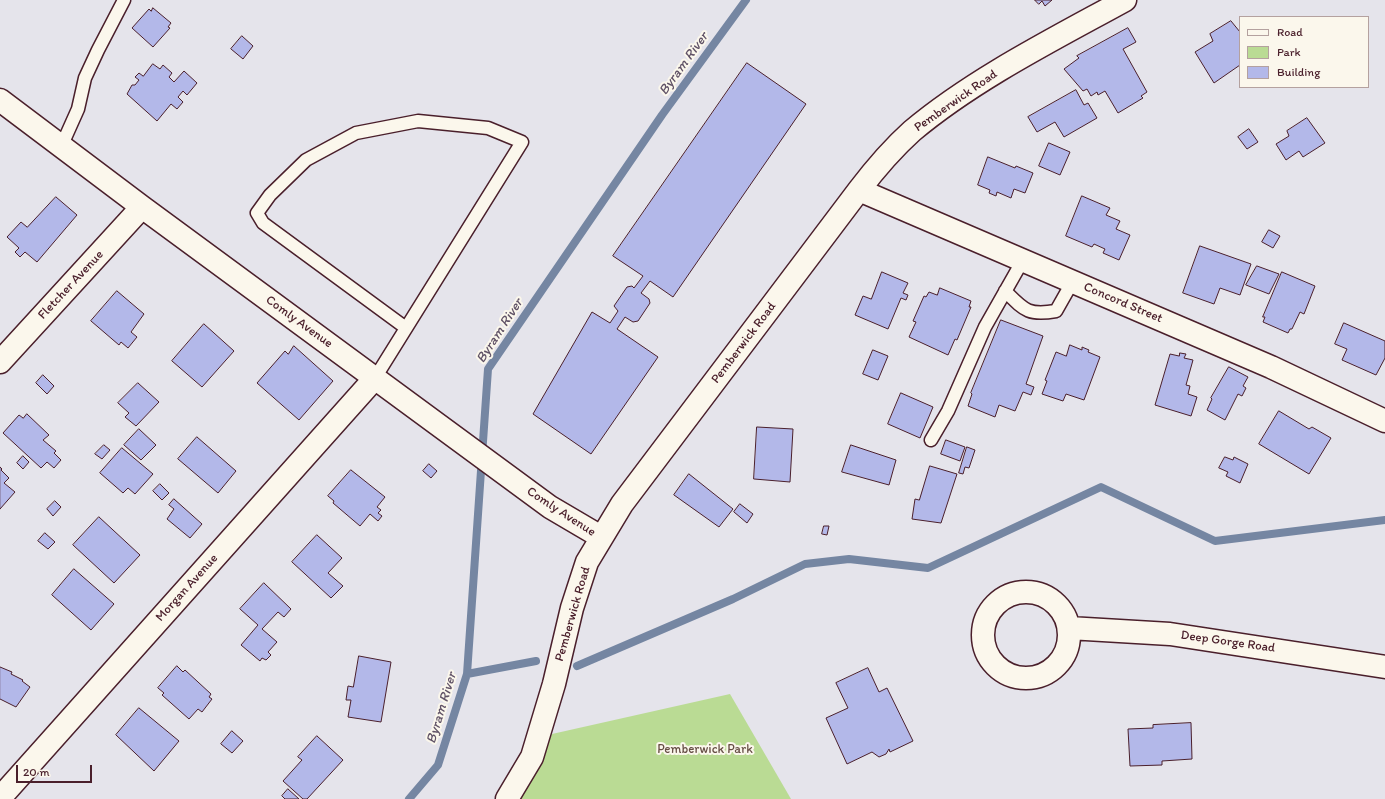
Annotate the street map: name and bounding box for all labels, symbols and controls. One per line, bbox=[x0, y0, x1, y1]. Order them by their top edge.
legend bbox=[1239, 16, 1369, 88]
text: Road bbox=[1277, 25, 1303, 39]
water label: Byram River bbox=[656, 29, 712, 99]
text: Park bbox=[1277, 45, 1301, 59]
text: Building bbox=[1277, 65, 1320, 79]
street label: Pemberwick Road bbox=[911, 67, 1001, 135]
street label: Fletcher Avenue bbox=[35, 247, 107, 323]
street label: Concord Street bbox=[1081, 279, 1165, 327]
street label: Comly Avenue bbox=[262, 292, 336, 352]
water label: Byram River bbox=[473, 296, 527, 366]
street label: Pemberwick Road bbox=[708, 299, 780, 387]
street label: Comly Avenue bbox=[523, 484, 599, 540]
street label: Morgan Avenue bbox=[152, 551, 222, 625]
street label: Pemberwick Road bbox=[552, 565, 594, 663]
street label: Deep Gorge Road bbox=[1180, 628, 1276, 656]
water label: Byram River bbox=[423, 670, 461, 746]
park label: Pemberwick Park bbox=[657, 742, 753, 758]
scale bar bbox=[18, 757, 94, 783]
text: 20 m bbox=[23, 765, 50, 779]

